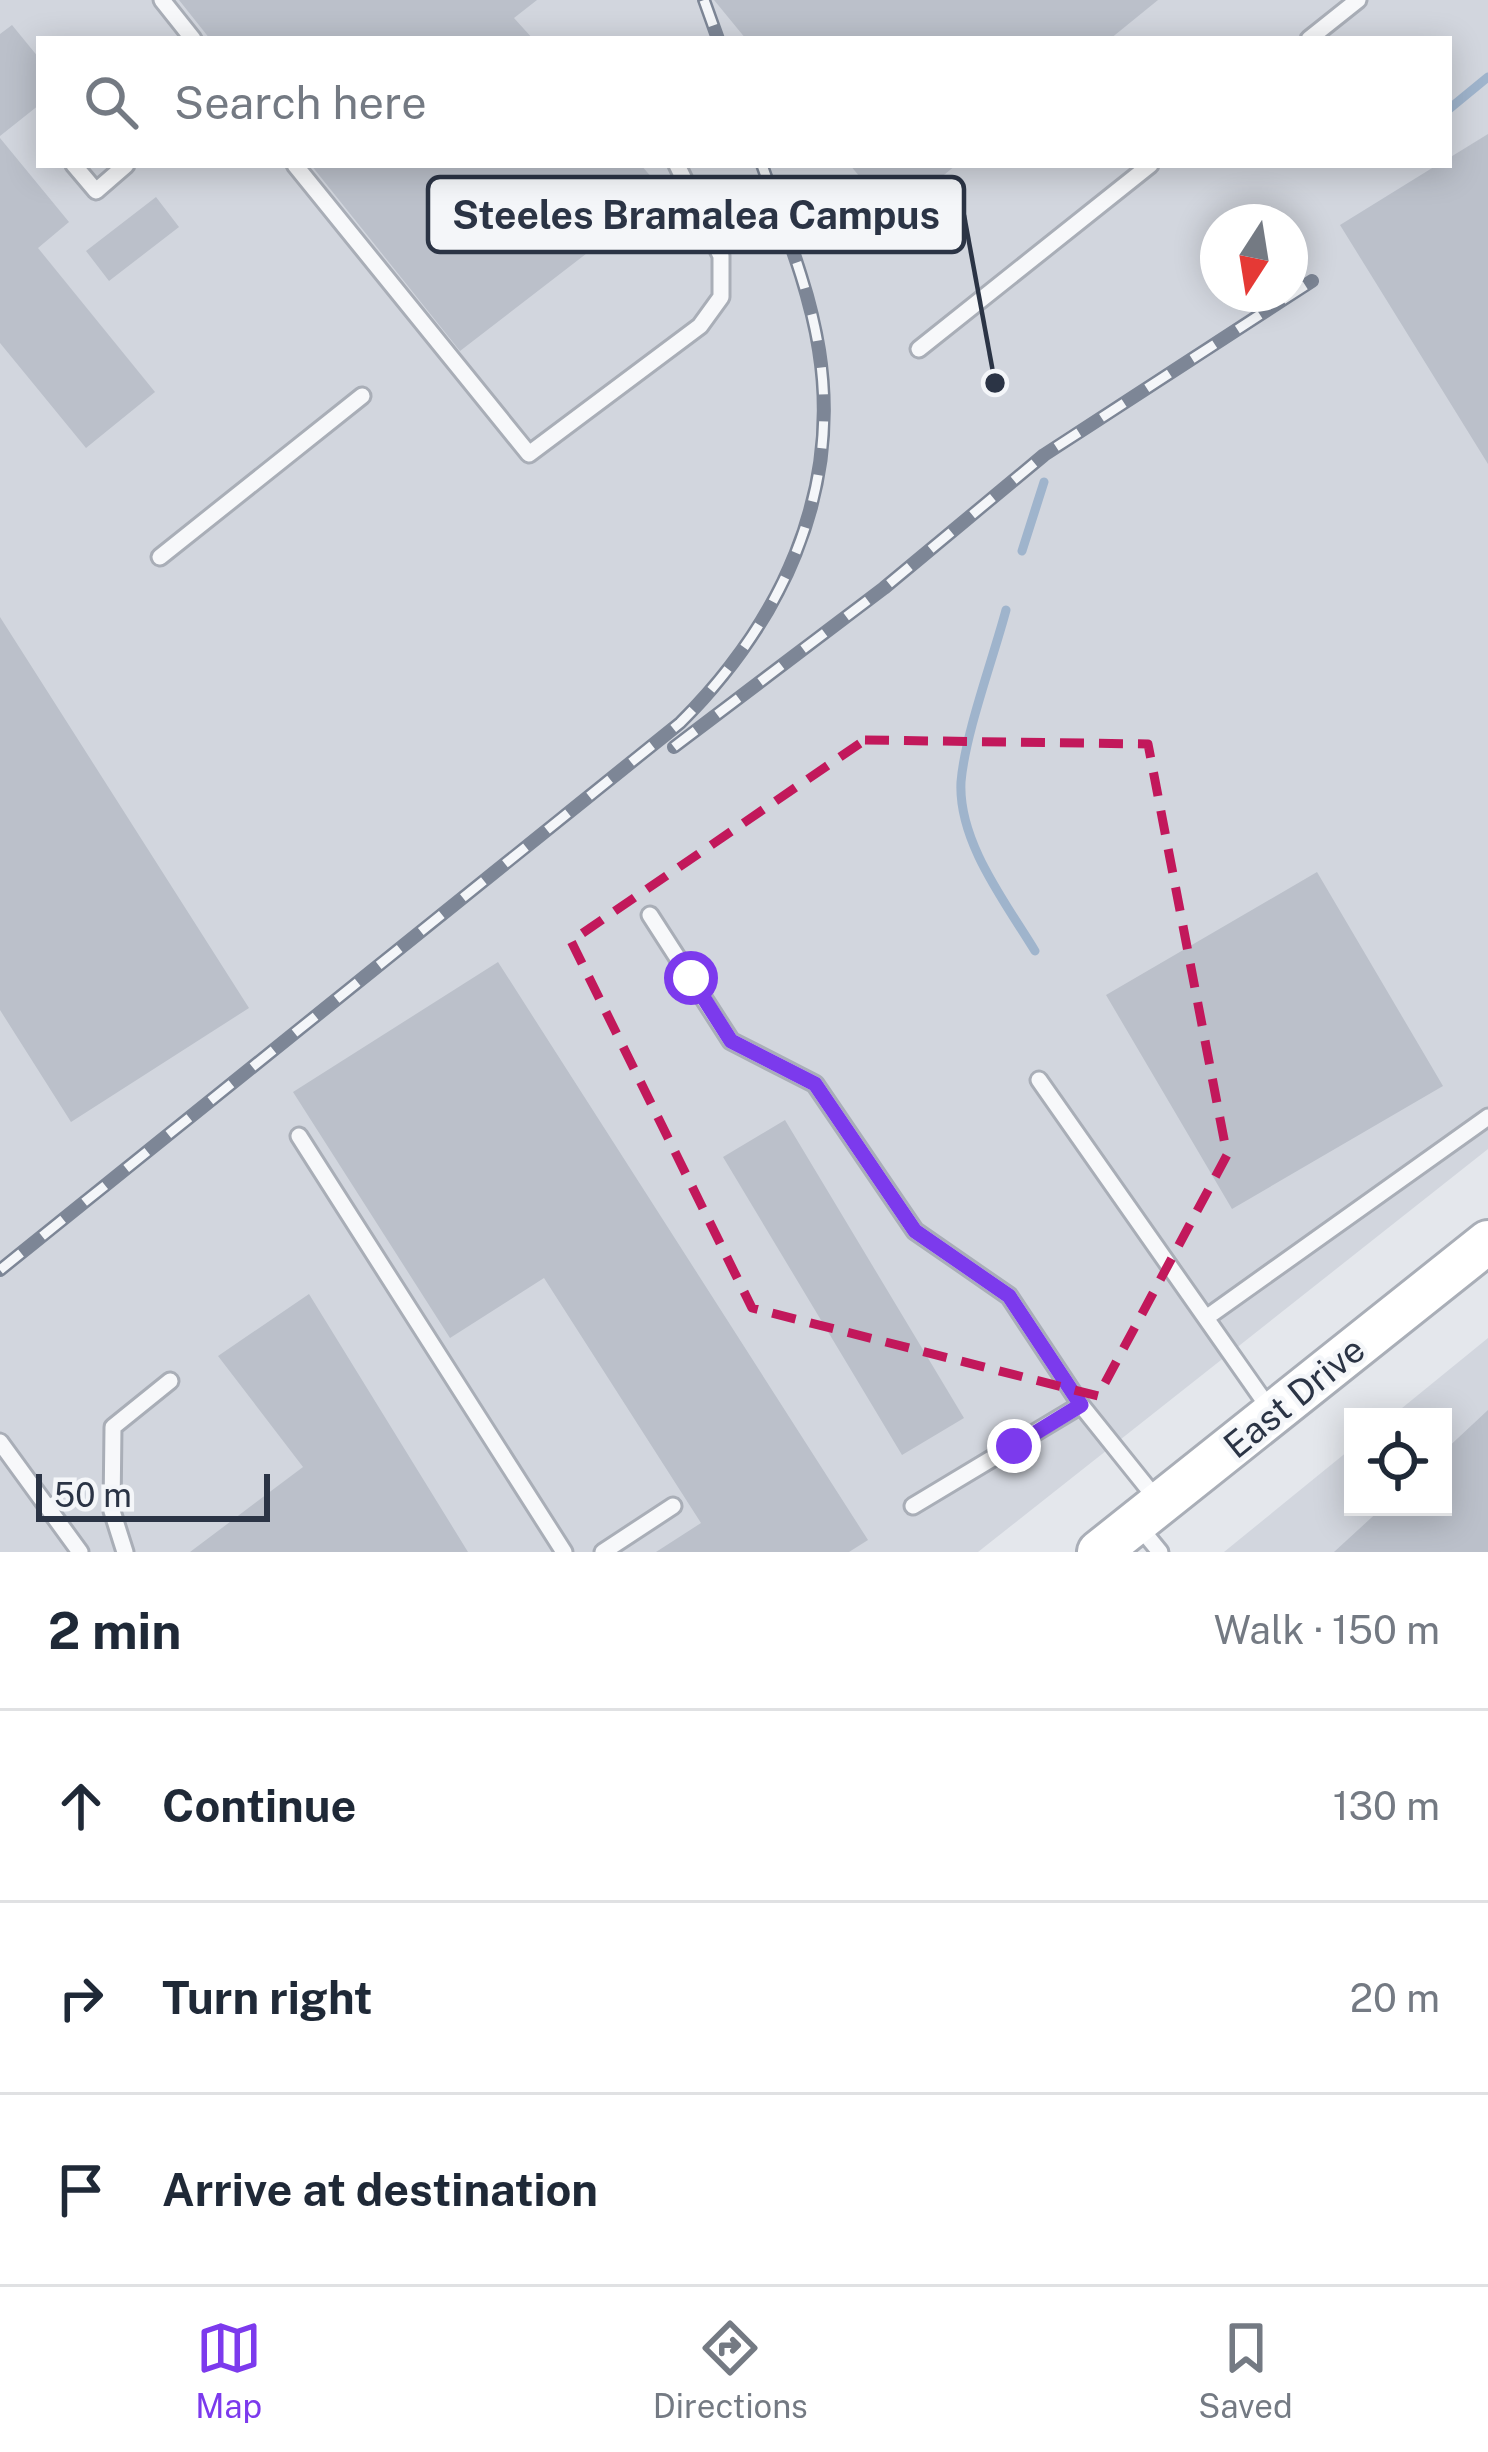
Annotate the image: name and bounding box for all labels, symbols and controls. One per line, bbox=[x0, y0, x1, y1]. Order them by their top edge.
search box bbox=[36, 36, 1452, 168]
icon: search bbox=[78, 69, 144, 135]
text: Search here bbox=[174, 76, 427, 129]
callout: Steeles Bramalea Campus bbox=[428, 177, 964, 252]
text: Steeles Bramalea Campus bbox=[452, 192, 940, 238]
north arrow bbox=[1200, 204, 1308, 312]
route start bbox=[664, 951, 718, 1005]
street label: East Drive bbox=[1215, 1328, 1373, 1466]
map controls bbox=[1344, 1408, 1452, 1516]
button: locate bbox=[1344, 1408, 1452, 1516]
route end bbox=[987, 1419, 1041, 1473]
scale bar bbox=[36, 1468, 270, 1521]
text: 50 m bbox=[54, 1476, 132, 1514]
text: 2 min bbox=[48, 1601, 182, 1660]
text: Walk · 150 m bbox=[1214, 1607, 1440, 1653]
icon: ahead bbox=[48, 1773, 114, 1839]
text: Continue bbox=[162, 1779, 356, 1832]
text: 130 m bbox=[1333, 1783, 1440, 1829]
icon: right bbox=[48, 1965, 114, 2031]
text: Turn right bbox=[162, 1971, 373, 2024]
text: 20 m bbox=[1350, 1975, 1440, 2021]
icon: arrive bbox=[48, 2157, 114, 2223]
text: Arrive at destination bbox=[162, 2163, 598, 2216]
tab: Map bbox=[195, 2315, 262, 2425]
tab: Directions bbox=[653, 2315, 808, 2425]
tab: Saved bbox=[1198, 2315, 1293, 2425]

